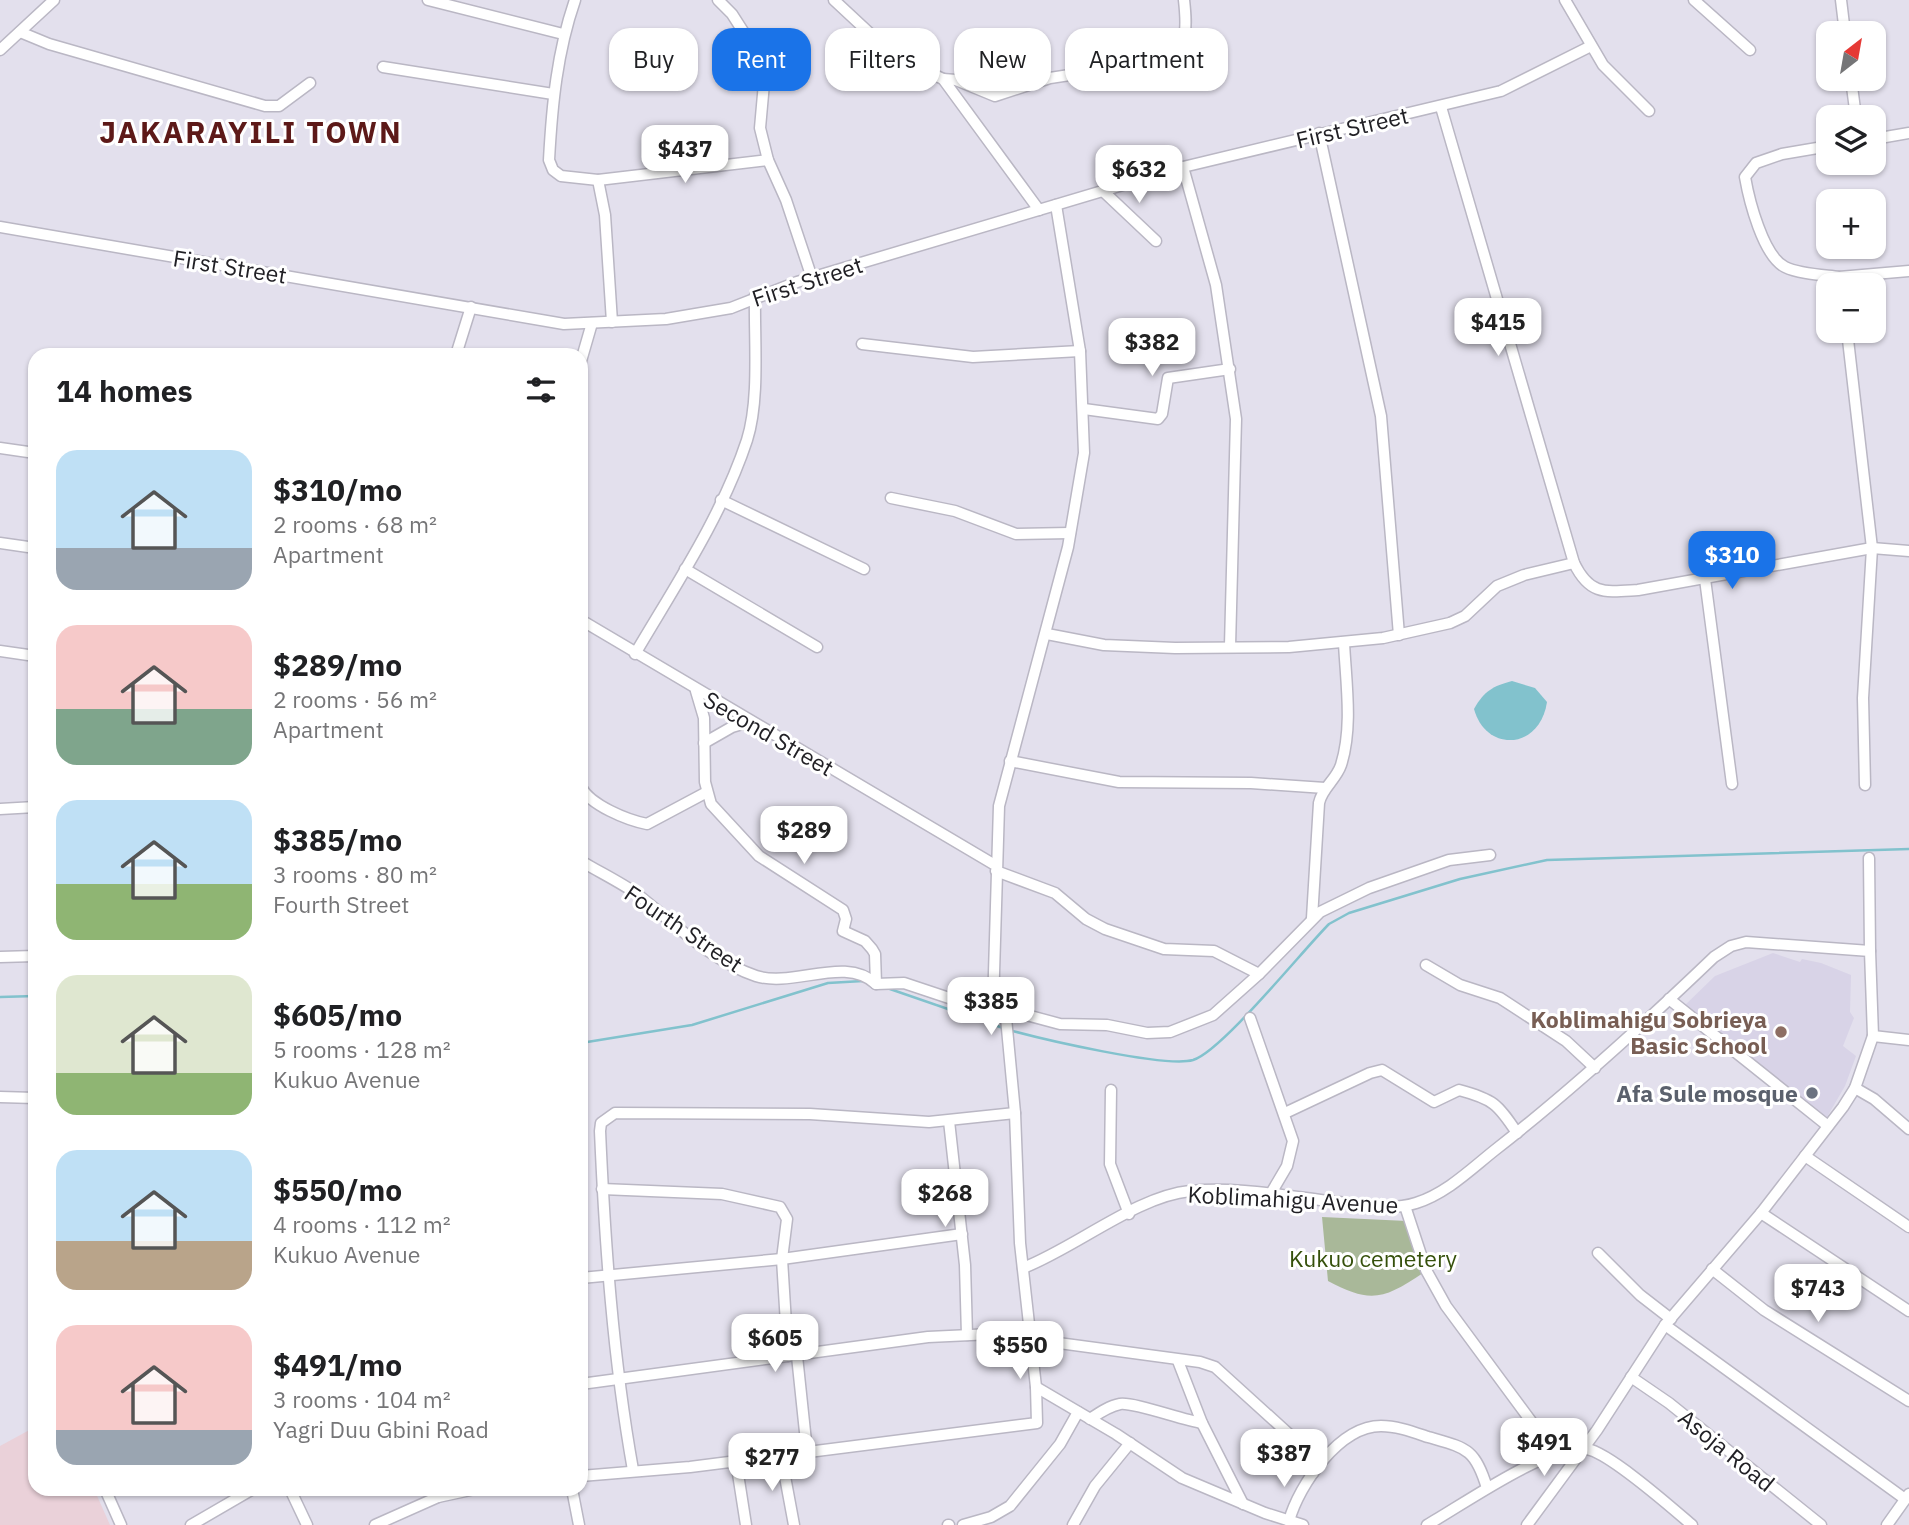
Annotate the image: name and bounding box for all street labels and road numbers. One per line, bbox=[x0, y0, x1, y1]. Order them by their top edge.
street label: First Street bbox=[1293, 99, 1411, 155]
street label: First Street bbox=[171, 242, 289, 290]
street label: First Street bbox=[748, 249, 866, 313]
street label: Second Street bbox=[699, 684, 839, 782]
street label: Fourth Street bbox=[619, 877, 749, 979]
street label: Koblimahigu Avenue bbox=[1187, 1179, 1399, 1219]
street label: Asoja Road bbox=[1673, 1402, 1781, 1498]

